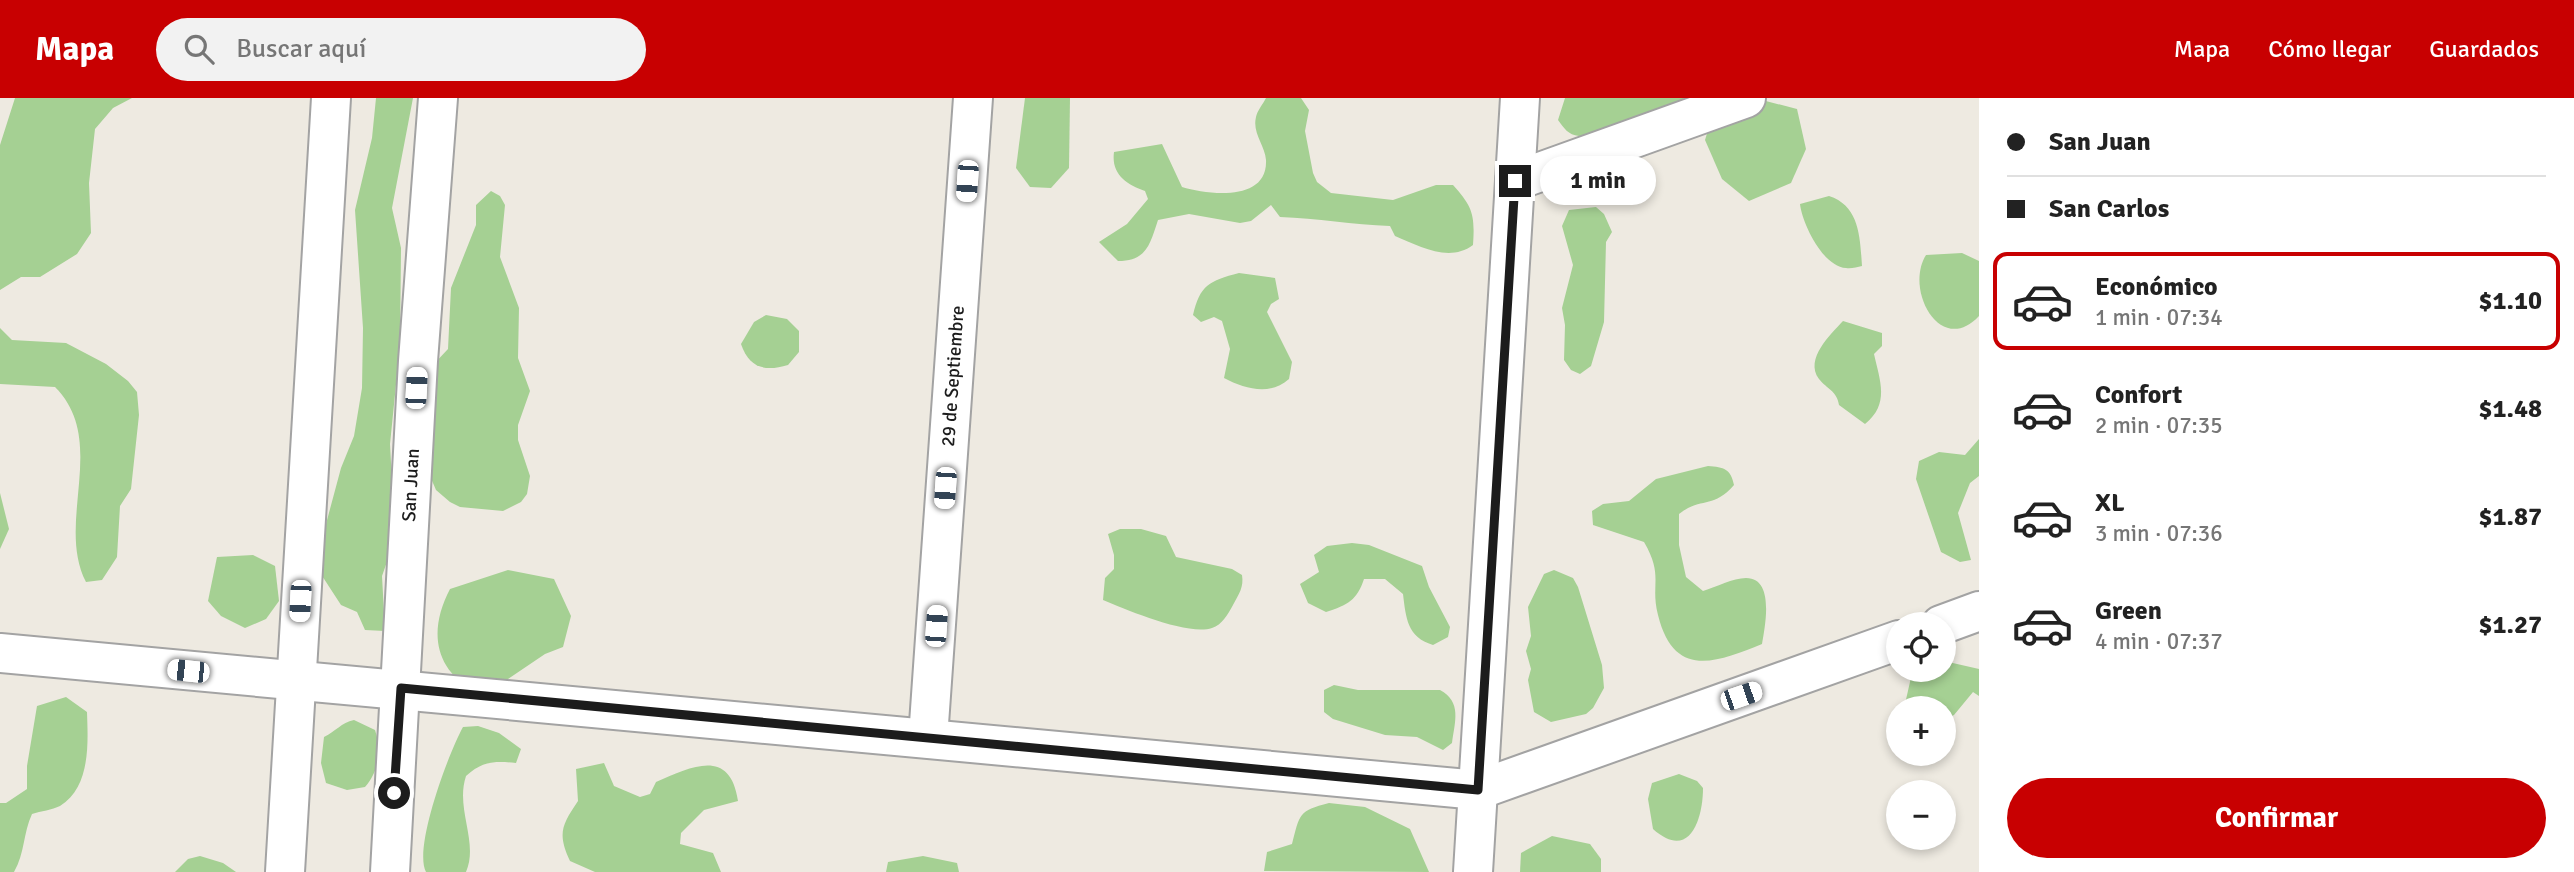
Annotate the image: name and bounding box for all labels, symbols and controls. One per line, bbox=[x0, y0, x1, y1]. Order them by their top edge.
search box bbox=[156, 18, 646, 81]
text: Mapa bbox=[35, 29, 114, 70]
icon: search bbox=[180, 30, 218, 68]
text: Buscar aquí bbox=[236, 33, 366, 65]
text: Mapa bbox=[2174, 34, 2230, 64]
text: Cómo llegar bbox=[2268, 34, 2391, 64]
text: Guardados bbox=[2429, 34, 2539, 64]
text: San Juan bbox=[2049, 126, 2151, 158]
callout: 1 min bbox=[1540, 156, 1655, 206]
car bbox=[956, 159, 979, 203]
route end bbox=[1499, 165, 1531, 197]
text: 1 min bbox=[1570, 166, 1626, 195]
text: San Carlos bbox=[2049, 193, 2169, 225]
icon: car bbox=[2011, 270, 2074, 333]
text: Económico bbox=[2095, 271, 2218, 303]
text: $1.10 bbox=[2478, 285, 2542, 317]
text: 1 min · 07:34 bbox=[2095, 303, 2223, 332]
street label: 29 de Septiembre bbox=[936, 305, 970, 447]
car bbox=[405, 366, 428, 410]
icon: car bbox=[2011, 378, 2074, 441]
text: Confort bbox=[2095, 379, 2182, 411]
text: $1.48 bbox=[2478, 393, 2542, 425]
text: 2 min · 07:35 bbox=[2095, 411, 2223, 440]
street label: San Juan bbox=[397, 448, 425, 522]
car bbox=[934, 466, 957, 510]
icon: car bbox=[2011, 486, 2074, 549]
text: XL bbox=[2095, 487, 2125, 519]
text: $1.87 bbox=[2478, 501, 2542, 533]
text: 3 min · 07:36 bbox=[2095, 519, 2223, 548]
car bbox=[289, 579, 312, 623]
icon: car bbox=[2011, 594, 2074, 657]
text: Green bbox=[2095, 595, 2162, 627]
car bbox=[925, 604, 948, 648]
text: $1.27 bbox=[2478, 609, 2542, 641]
map controls bbox=[1886, 612, 1956, 850]
button: locate bbox=[1886, 612, 1956, 682]
text: 4 min · 07:37 bbox=[2095, 627, 2223, 656]
car bbox=[167, 658, 210, 684]
car bbox=[1718, 679, 1765, 713]
button: + bbox=[1886, 696, 1956, 766]
route start bbox=[378, 777, 410, 809]
button: Confirmar bbox=[2007, 778, 2546, 858]
button: − bbox=[1886, 780, 1956, 850]

